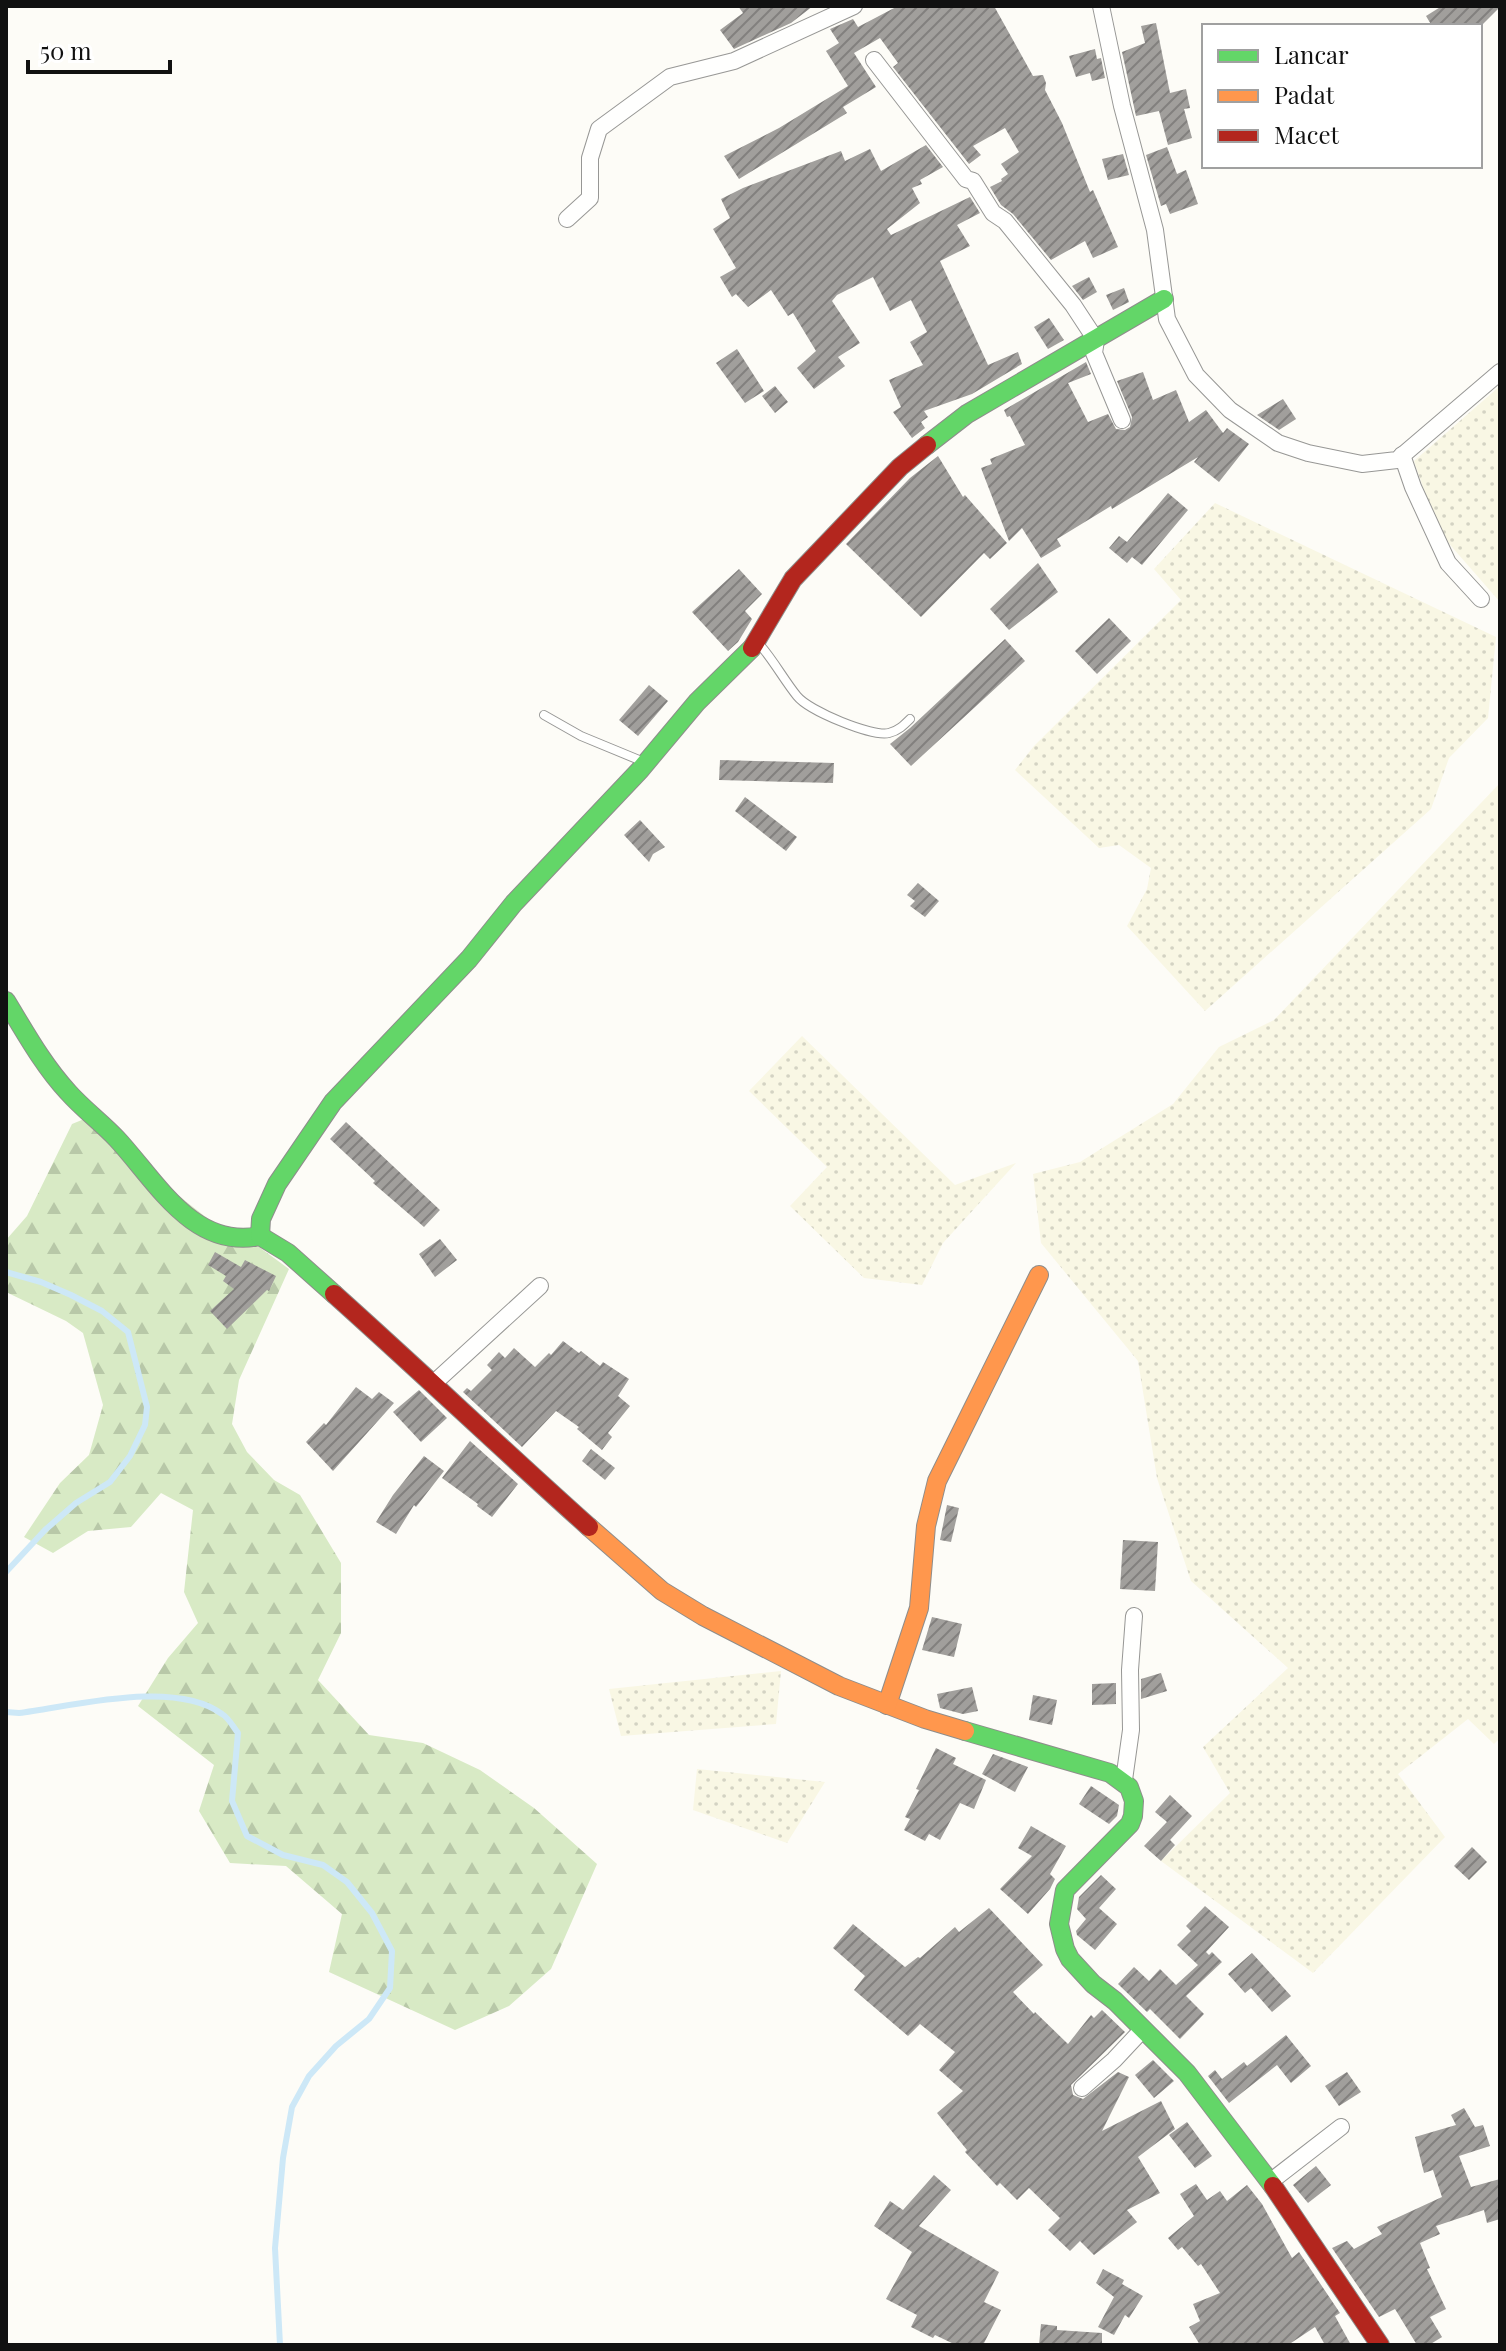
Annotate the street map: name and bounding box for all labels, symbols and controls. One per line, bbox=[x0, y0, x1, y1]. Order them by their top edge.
scale bar bbox=[28, 24, 170, 74]
legend bbox=[1202, 24, 1482, 168]
text: 50 m bbox=[40, 34, 92, 66]
text: Lancar bbox=[1274, 38, 1349, 70]
text: Padat bbox=[1274, 78, 1335, 110]
text: Macet bbox=[1274, 118, 1340, 150]

